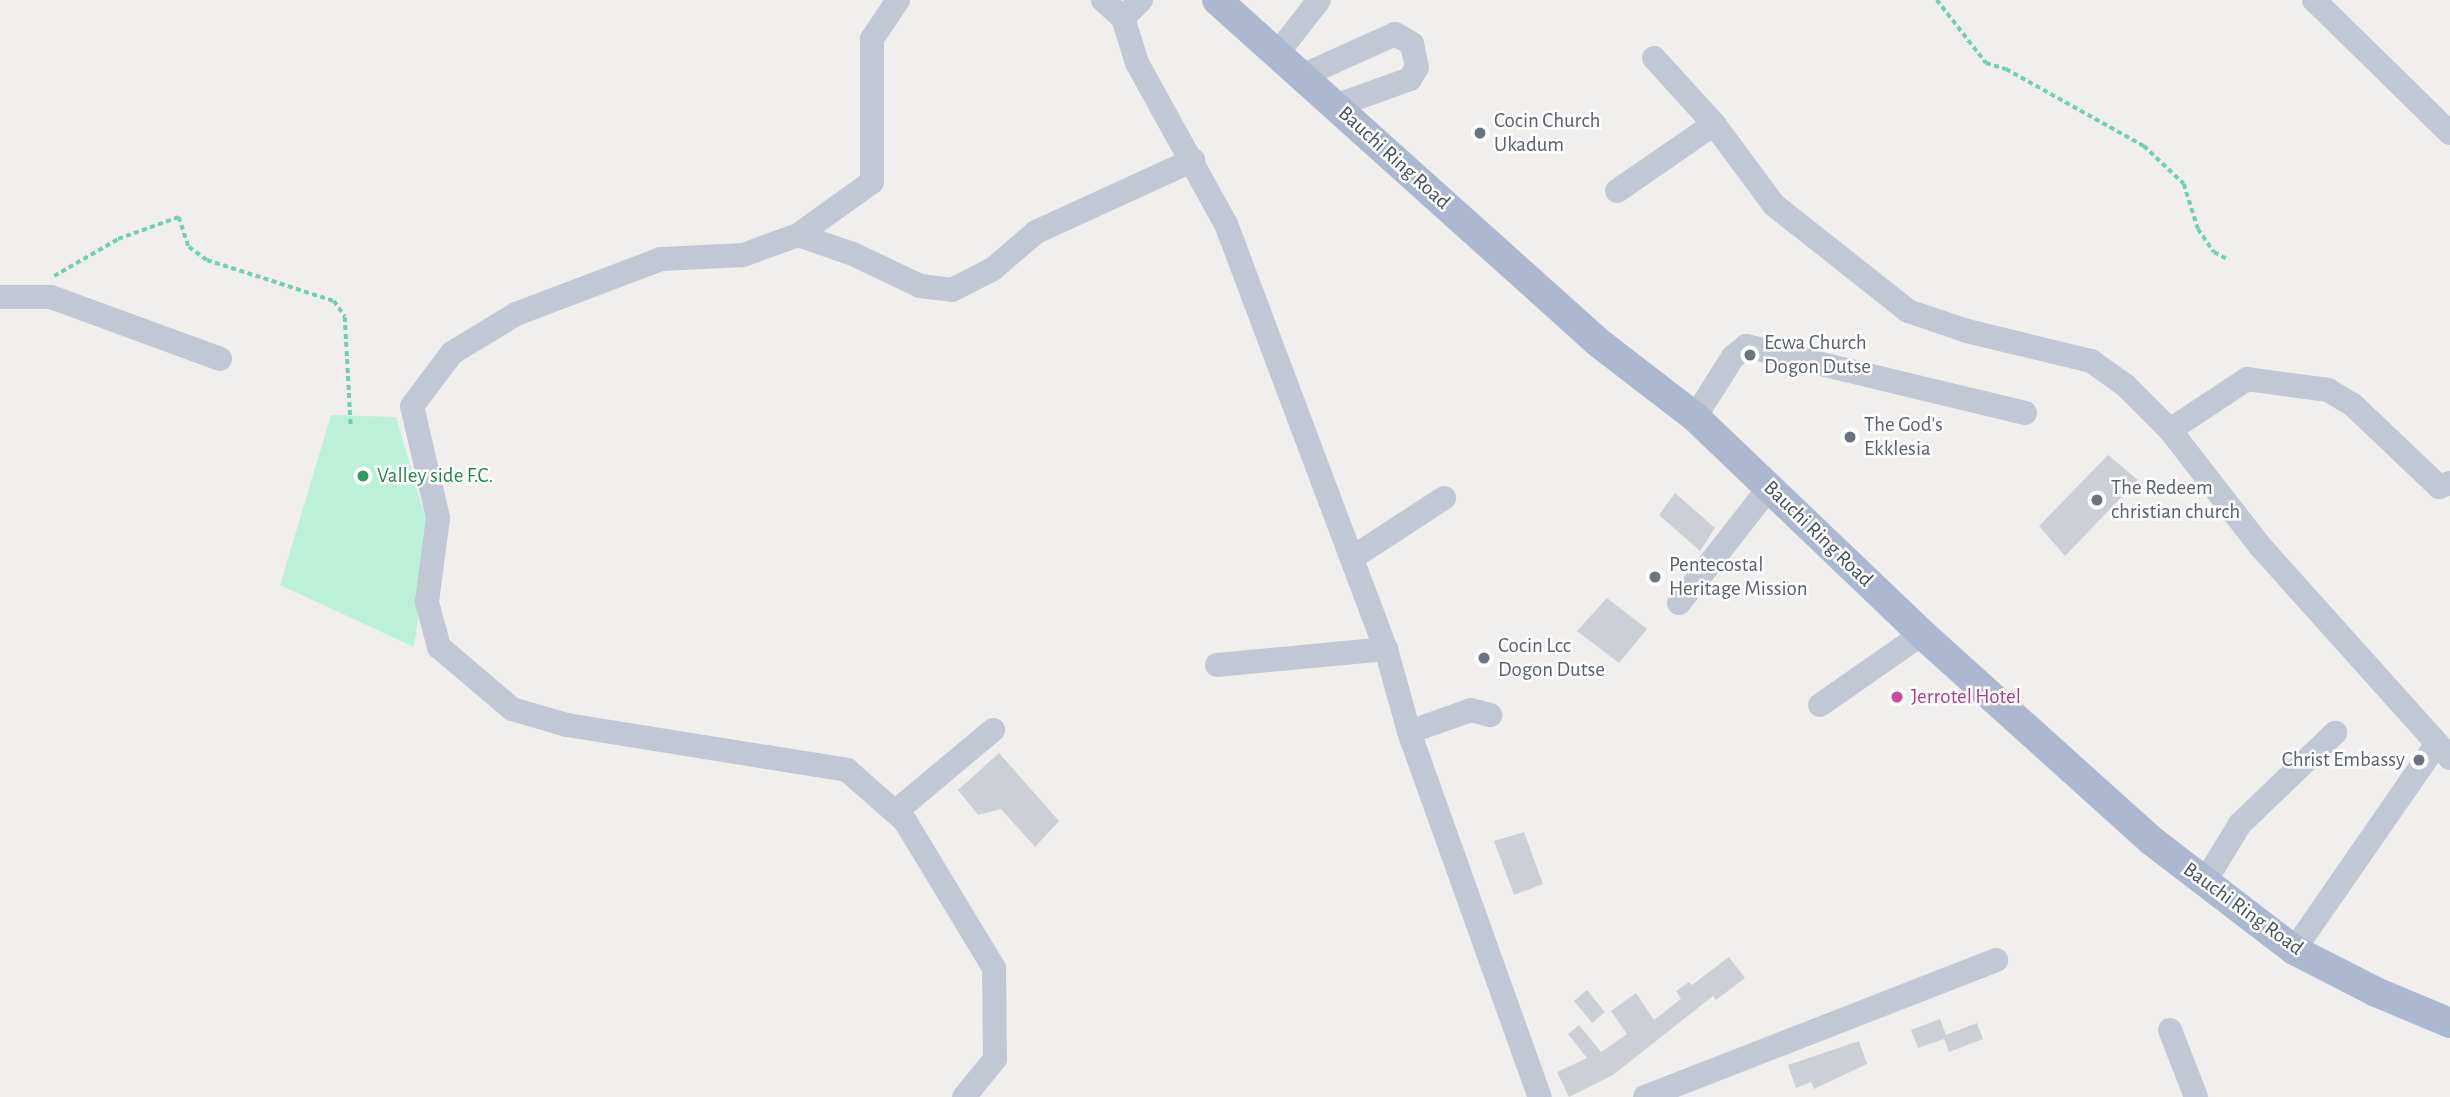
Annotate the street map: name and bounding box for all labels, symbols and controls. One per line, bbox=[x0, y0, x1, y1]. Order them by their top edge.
street label: Bauchi Ring Road bbox=[1333, 101, 1455, 215]
place label: Cocin Church Ukadum bbox=[1494, 108, 1600, 158]
marker: Cocin Church Ukadum bbox=[1472, 125, 1488, 141]
place label: Ecwa Church Dogon Dutse bbox=[1764, 330, 1871, 380]
marker: Ecwa Church Dogon Dutse bbox=[1742, 347, 1758, 363]
place label: The God's Ekklesia bbox=[1864, 412, 1943, 462]
marker: The God's Ekklesia bbox=[1842, 429, 1858, 445]
place label: Valley side F.C. bbox=[377, 463, 493, 489]
marker: Valley side F.C. bbox=[355, 468, 371, 484]
place label: The Redeem christian church bbox=[2111, 475, 2240, 525]
street label: Bauchi Ring Road bbox=[1758, 476, 1878, 592]
marker: The Redeem christian church bbox=[2089, 492, 2105, 508]
place label: Pentecostal Heritage Mission bbox=[1669, 552, 1807, 602]
marker: Pentecostal Heritage Mission bbox=[1647, 569, 1663, 585]
place label: Cocin Lcc Dogon Dutse bbox=[1498, 633, 1605, 683]
marker: Cocin Lcc Dogon Dutse bbox=[1476, 650, 1492, 666]
place label: Jerrotel Hotel bbox=[1911, 684, 2021, 710]
marker: Jerrotel Hotel bbox=[1889, 689, 1905, 705]
place label: Christ Embassy bbox=[2282, 747, 2405, 773]
marker: Christ Embassy bbox=[2411, 752, 2427, 768]
street label: Bauchi Ring Road bbox=[2178, 857, 2308, 961]

